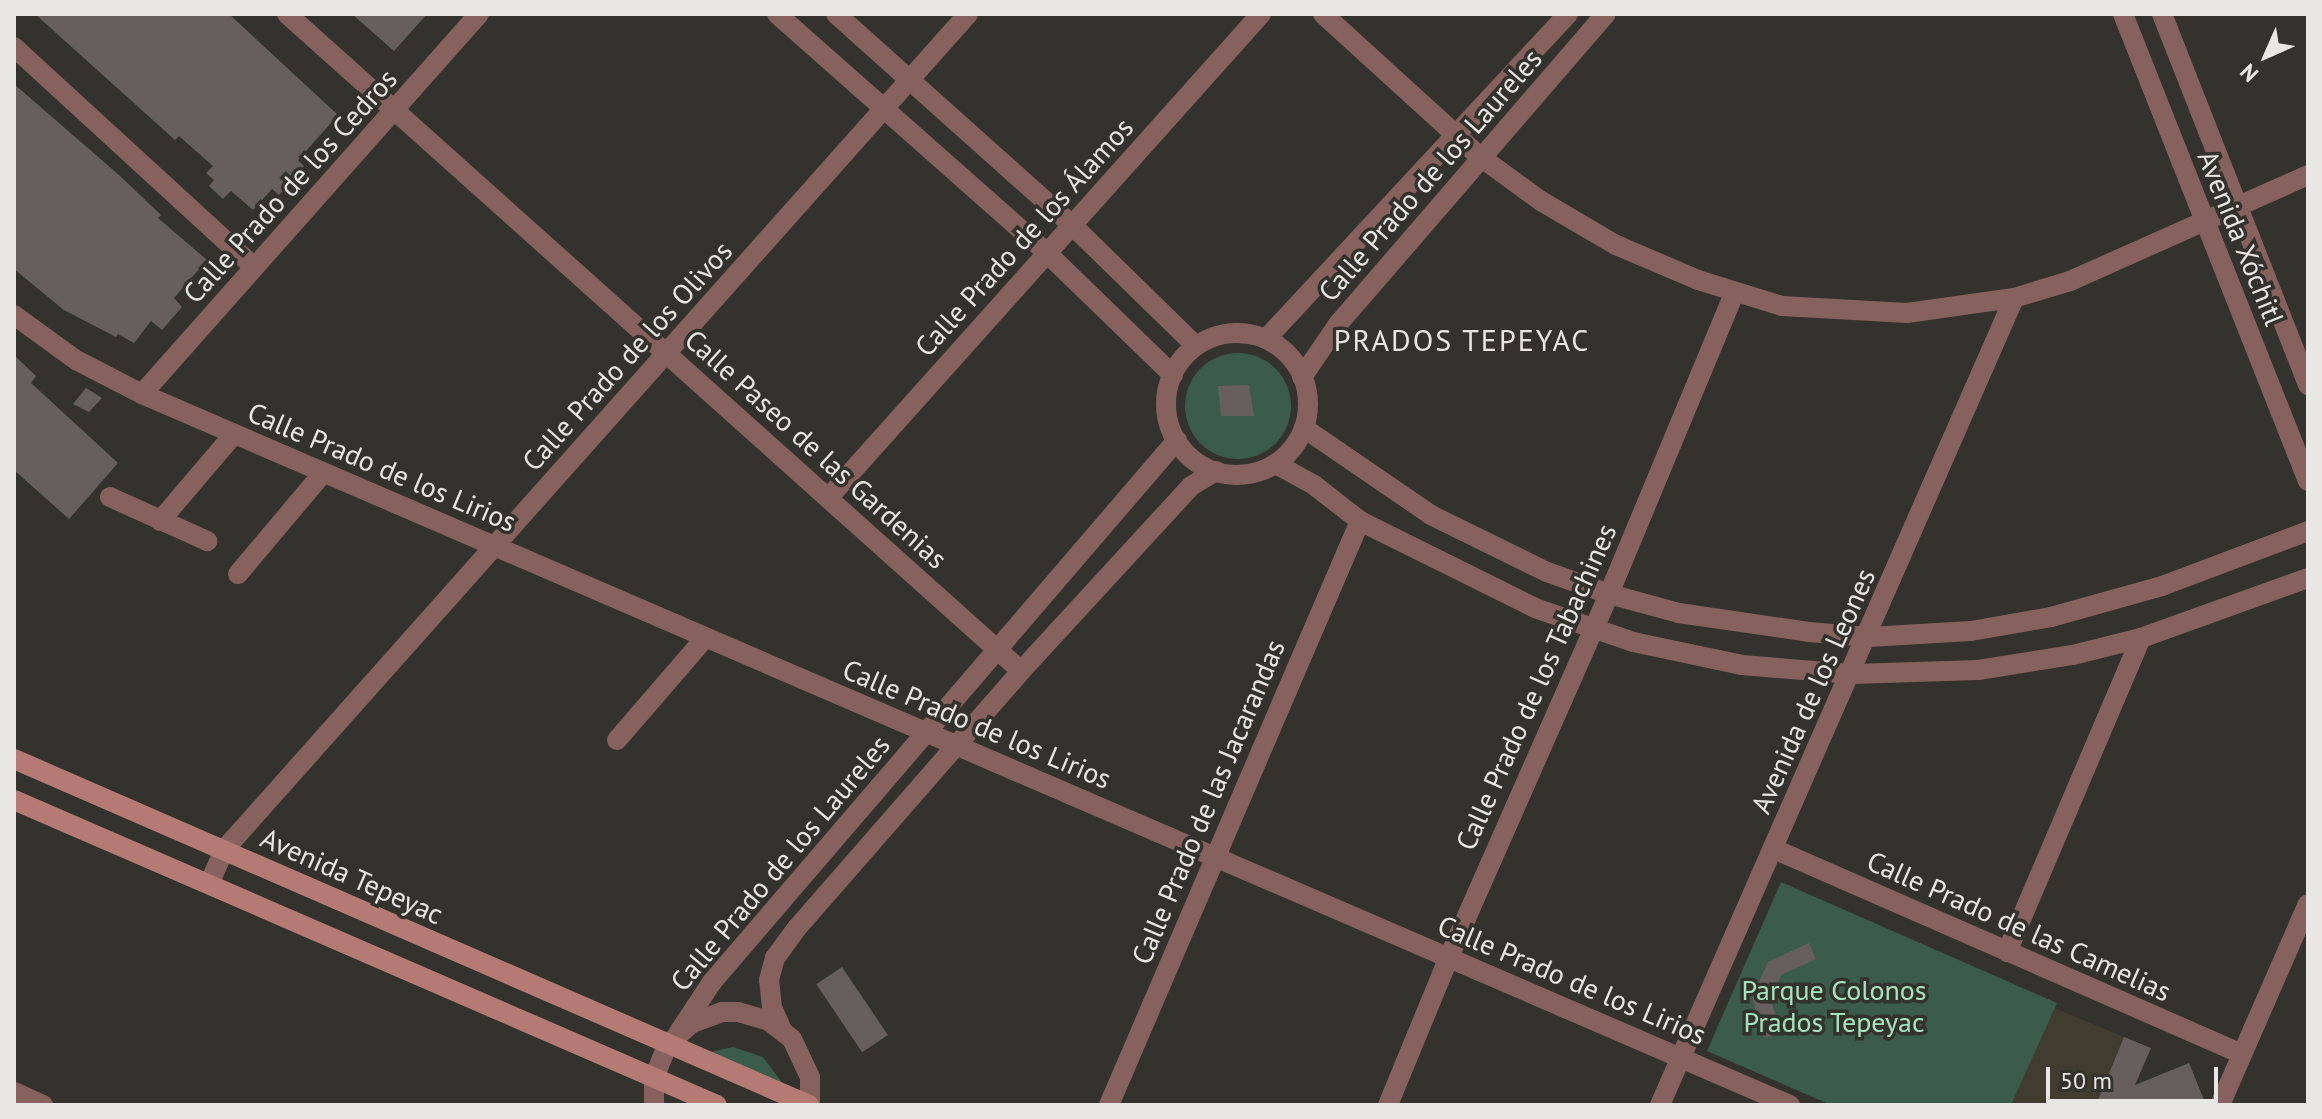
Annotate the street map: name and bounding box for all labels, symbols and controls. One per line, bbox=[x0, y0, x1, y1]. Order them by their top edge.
north arrow bbox=[2226, 16, 2306, 96]
street label: Calle Prado de los Laureles bbox=[1311, 42, 1549, 308]
text: N bbox=[2234, 58, 2264, 88]
street label: Calle Prado de los Cedros bbox=[176, 62, 404, 310]
street label: Calle Prado de los Álamos bbox=[908, 110, 1140, 364]
street label: Avenida Xóchitl bbox=[2191, 145, 2291, 331]
street label: Calle Prado de los Olivos bbox=[515, 234, 739, 478]
district label: PRADOS TEPEYAC bbox=[1333, 322, 1591, 358]
street label: Calle Paseo de las Gardenias bbox=[678, 323, 954, 575]
street label: Calle Prado de los Lirios bbox=[243, 395, 521, 539]
street label: Calle Prado de los Tabachines bbox=[1449, 518, 1623, 856]
street label: Avenida de los Leones bbox=[1744, 563, 1882, 819]
street label: Calle Prado de las Jacarandas bbox=[1124, 635, 1292, 969]
street label: Calle Prado de los Lirios bbox=[838, 652, 1116, 796]
street label: Calle Prado de los Laureles bbox=[663, 728, 897, 998]
street label: Avenida Tepeyac bbox=[255, 821, 449, 931]
street label: Calle Prado de las Camelias bbox=[1862, 844, 2176, 1008]
street label: Calle Prado de los Lirios bbox=[1433, 908, 1711, 1052]
park label: Parque Colonos Prados Tepeyac bbox=[1741, 973, 1927, 1039]
scale bar bbox=[2050, 1051, 2222, 1101]
text: 50 m bbox=[2060, 1065, 2112, 1096]

